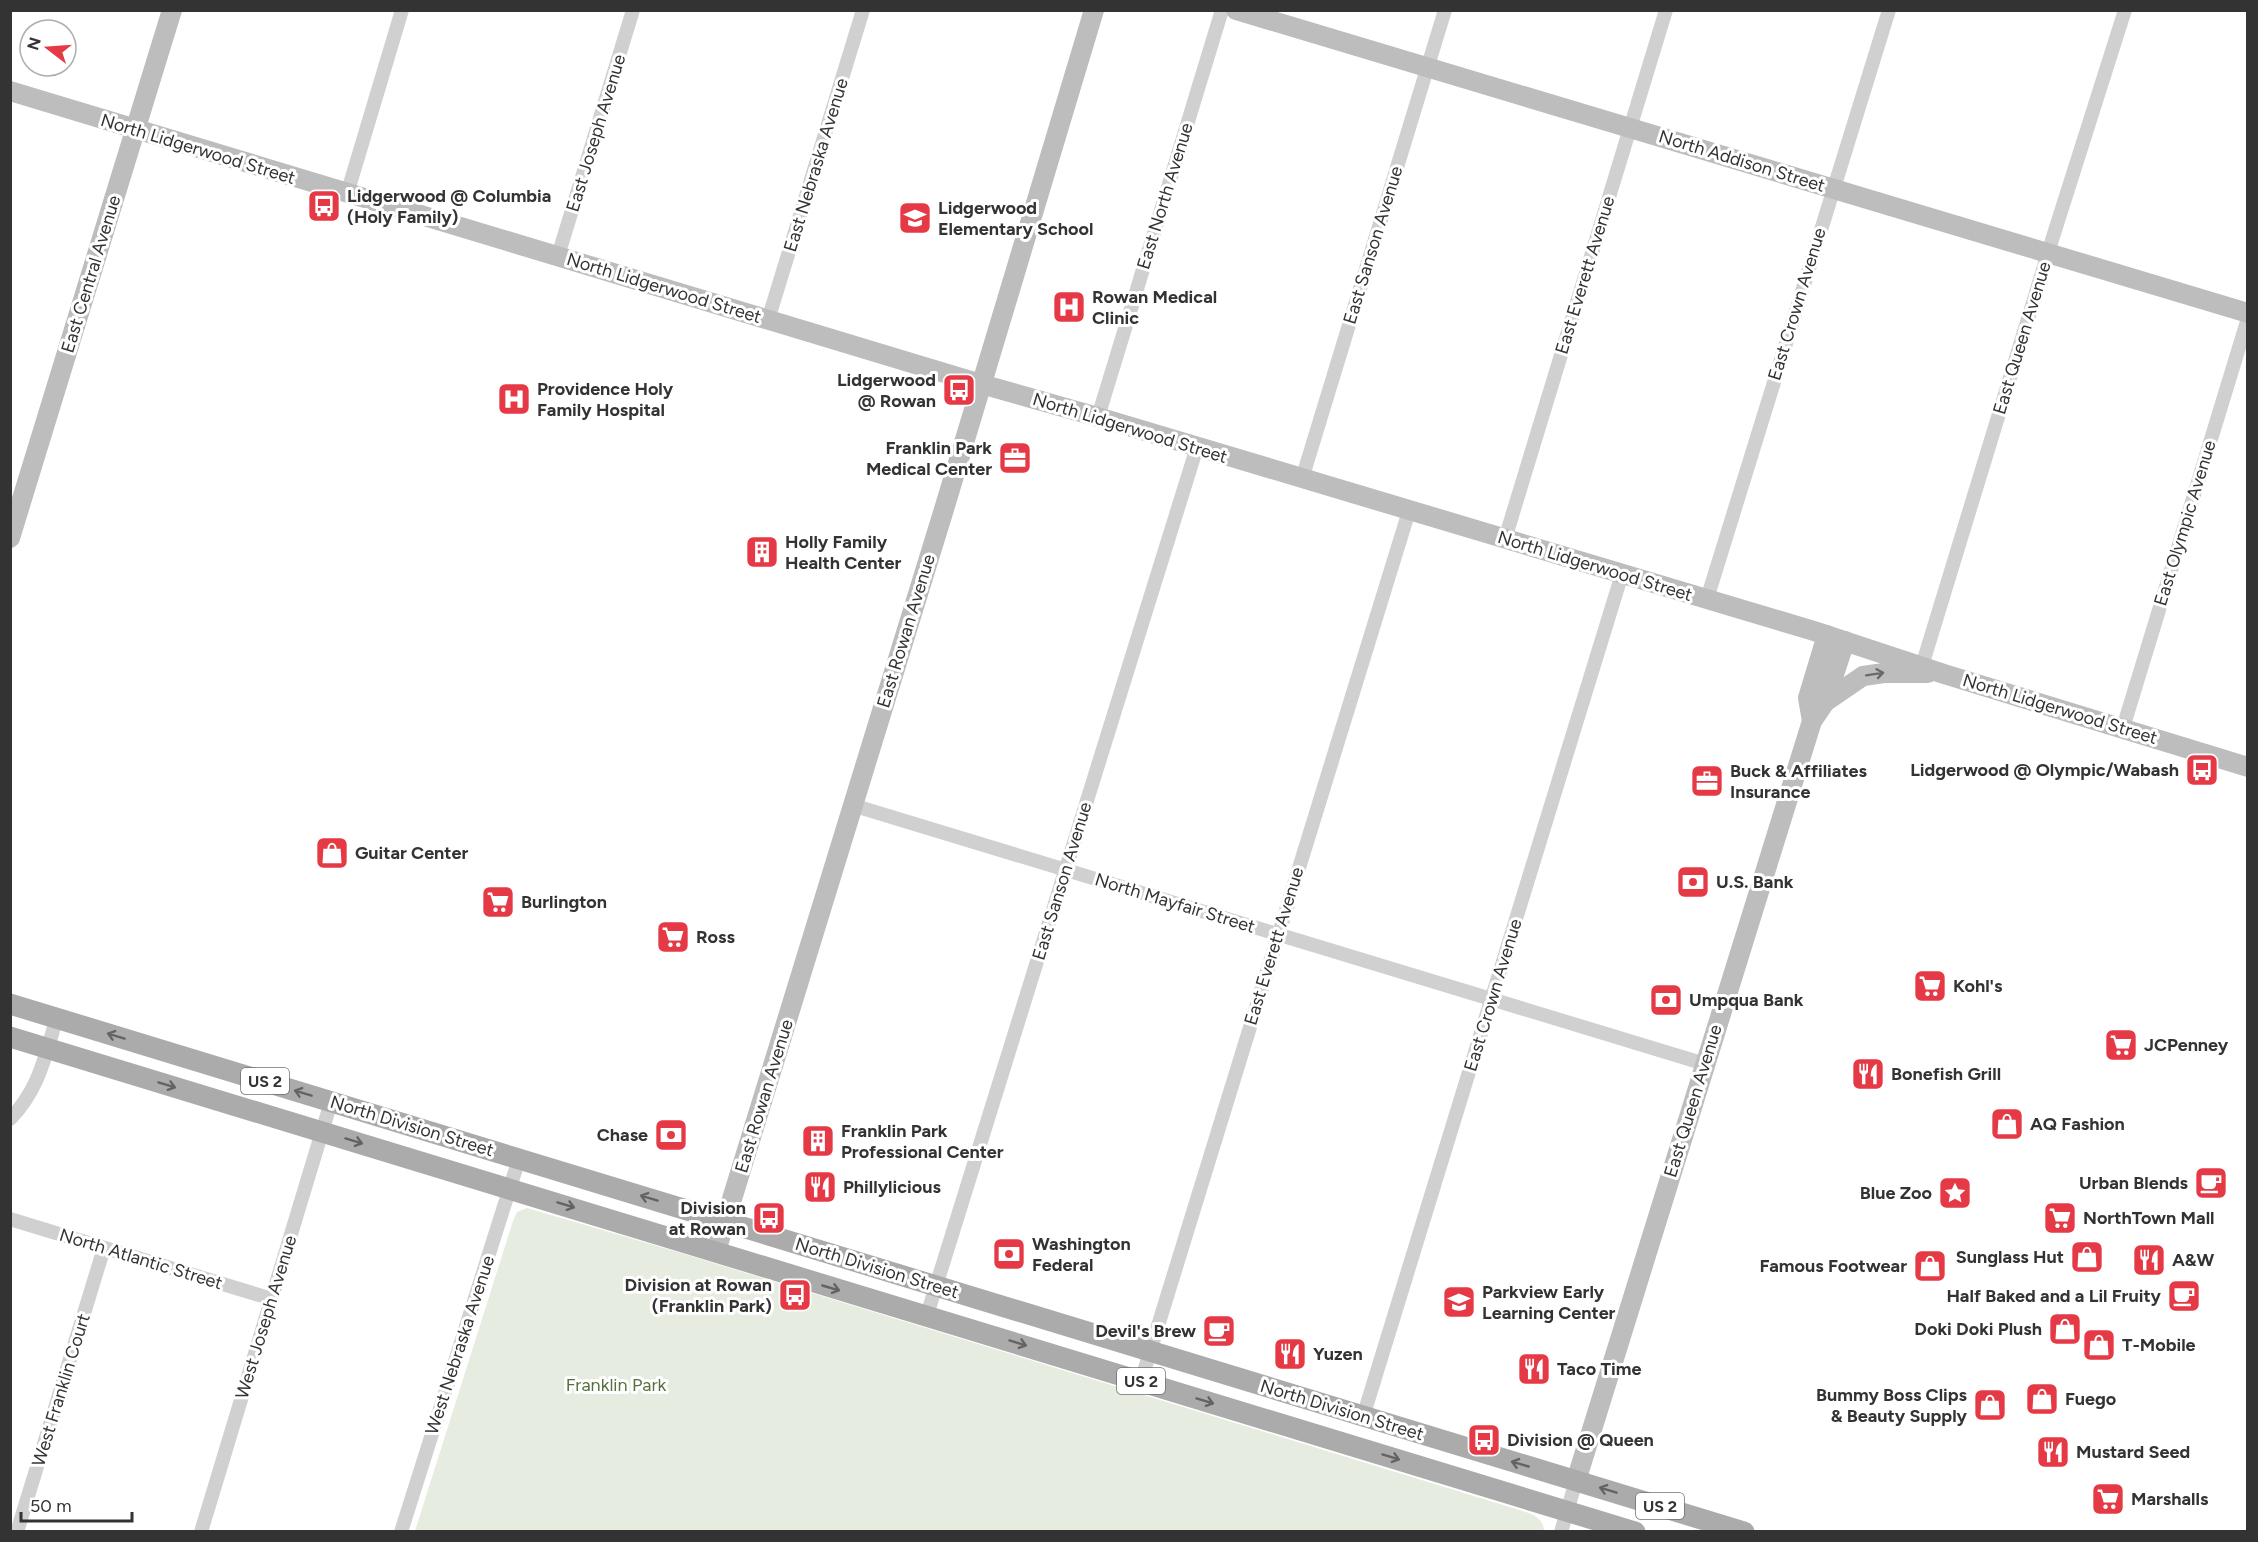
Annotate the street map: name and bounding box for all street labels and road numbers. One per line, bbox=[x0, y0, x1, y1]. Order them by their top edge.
street label: East Joseph Avenue bbox=[562, 51, 630, 214]
street label: East Nebraska Avenue bbox=[779, 75, 853, 255]
street label: North Lidgerwood Street bbox=[98, 109, 298, 189]
street label: East North Avenue bbox=[1132, 120, 1198, 272]
street label: North Addison Street bbox=[1656, 125, 1828, 197]
street label: East Sanson Avenue bbox=[1339, 163, 1408, 327]
street label: East Central Avenue bbox=[57, 192, 125, 355]
street label: East Everett Avenue bbox=[1551, 193, 1620, 357]
street label: East Crown Avenue bbox=[1763, 225, 1831, 383]
street label: North Lidgerwood Street bbox=[564, 248, 764, 328]
street label: East Queen Avenue bbox=[1988, 259, 2056, 417]
street label: North Lidgerwood Street bbox=[1030, 388, 1230, 468]
street label: East Olympic Avenue bbox=[2149, 437, 2221, 608]
street label: North Lidgerwood Street bbox=[1495, 526, 1695, 606]
street label: East Rowan Avenue bbox=[872, 551, 940, 710]
street label: North Lidgerwood Street bbox=[1960, 669, 2160, 749]
street label: East Sanson Avenue bbox=[1028, 799, 1097, 963]
street label: East Everett Avenue bbox=[1240, 864, 1309, 1028]
street label: North Mayfair Street bbox=[1092, 868, 1258, 938]
street label: East Crown Avenue bbox=[1459, 916, 1527, 1074]
street label: East Rowan Avenue bbox=[730, 1016, 798, 1175]
street label: East Queen Avenue bbox=[1659, 1022, 1727, 1180]
road number: US 2 bbox=[241, 1068, 289, 1094]
street label: North Division Street bbox=[328, 1091, 497, 1161]
street label: North Atlantic Street bbox=[57, 1224, 225, 1294]
street label: West Joseph Avenue bbox=[231, 1232, 301, 1401]
street label: North Division Street bbox=[793, 1233, 962, 1303]
street label: West Nebraska Avenue bbox=[421, 1253, 499, 1437]
street label: West Franklin Court bbox=[27, 1311, 95, 1469]
road number: US 2 bbox=[1117, 1368, 1165, 1394]
street label: North Division Street bbox=[1258, 1375, 1427, 1445]
road number: US 2 bbox=[1636, 1493, 1684, 1519]

